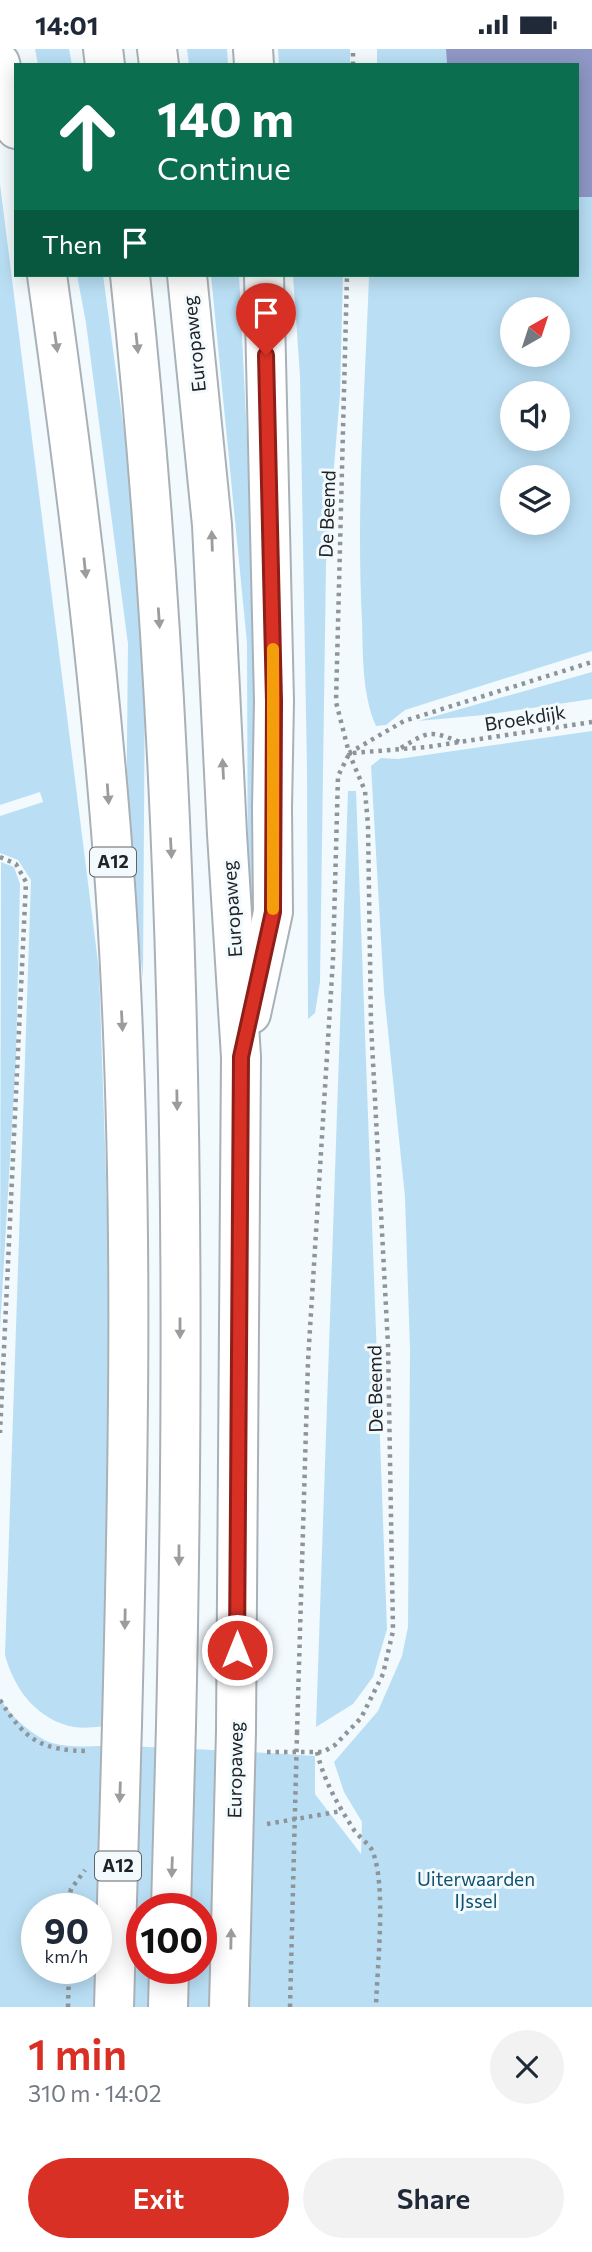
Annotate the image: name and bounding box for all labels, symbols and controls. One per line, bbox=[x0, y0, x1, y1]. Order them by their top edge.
text: 14:01 bbox=[35, 9, 99, 40]
text: 140 m bbox=[157, 87, 294, 147]
icon: ahead bbox=[42, 91, 133, 182]
text: Continue bbox=[157, 147, 291, 187]
icon: arrive bbox=[116, 224, 154, 262]
text: Then bbox=[42, 228, 102, 259]
pin bbox=[236, 283, 296, 355]
icon: arrive bbox=[247, 294, 285, 332]
street label: Europaweg bbox=[177, 295, 210, 393]
north arrow bbox=[500, 297, 570, 367]
map controls bbox=[500, 297, 570, 535]
one-way arrow bbox=[51, 331, 62, 353]
one-way arrow bbox=[132, 332, 143, 354]
button: sound bbox=[500, 381, 570, 451]
button: layers bbox=[500, 465, 570, 535]
street label: De Beemd bbox=[313, 470, 340, 558]
one-way arrow bbox=[207, 530, 218, 552]
one-way arrow bbox=[80, 557, 91, 579]
one-way arrow bbox=[153, 607, 164, 629]
street label: Broekdijk bbox=[483, 700, 567, 735]
one-way arrow bbox=[218, 757, 229, 779]
one-way arrow bbox=[103, 783, 114, 805]
one-way arrow bbox=[166, 838, 177, 860]
road number: A12 bbox=[90, 847, 136, 877]
street label: Europaweg bbox=[217, 860, 246, 958]
one-way arrow bbox=[116, 1011, 127, 1033]
one-way arrow bbox=[171, 1090, 183, 1112]
one-way arrow bbox=[174, 1317, 186, 1339]
street label: De Beemd bbox=[362, 1345, 387, 1433]
one-way arrow bbox=[173, 1545, 184, 1567]
one-way arrow bbox=[119, 1608, 130, 1630]
position arrow bbox=[200, 1613, 274, 1687]
street label: Europaweg bbox=[222, 1721, 247, 1819]
one-way arrow bbox=[115, 1782, 126, 1804]
road number: A12 bbox=[95, 1851, 141, 1880]
one-way arrow bbox=[166, 1857, 177, 1879]
park label: Uiterwaarden IJssel bbox=[417, 1867, 535, 1912]
speed limit sign: 100 bbox=[126, 1893, 217, 1984]
text: 90 bbox=[44, 1908, 89, 1951]
one-way arrow bbox=[225, 1928, 237, 1950]
text: km/h bbox=[45, 1945, 88, 1967]
text: 1 min bbox=[28, 2027, 127, 2079]
button: close bbox=[490, 2030, 564, 2104]
text: 310 m · 14:02 bbox=[28, 2079, 161, 2107]
button: Exit bbox=[28, 2158, 289, 2238]
button: Share bbox=[303, 2158, 564, 2238]

